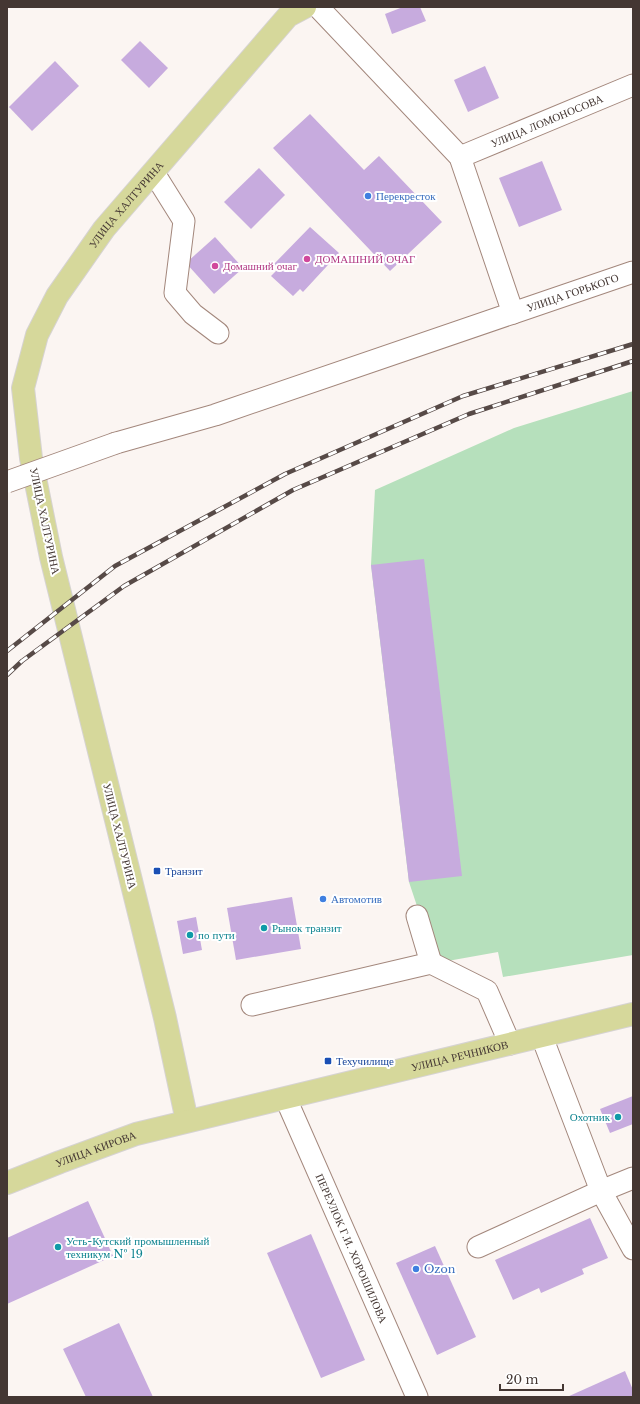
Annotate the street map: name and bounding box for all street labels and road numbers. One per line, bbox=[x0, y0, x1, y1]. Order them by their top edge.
street label: УЛИЦА ЛОМОНОСОВА bbox=[489, 91, 605, 150]
street label: УЛИЦА ХАЛТУРИНА bbox=[86, 158, 166, 251]
street label: УЛИЦА ГОРЬКОГО bbox=[525, 270, 621, 315]
street label: УЛИЦА ХАЛТУРИНА bbox=[27, 466, 63, 576]
street label: УЛИЦА ХАЛТУРИНА bbox=[100, 782, 140, 891]
street label: УЛИЦА РЕЧНИКОВ bbox=[410, 1037, 510, 1074]
street label: УЛИЦА КИРОВА bbox=[53, 1128, 138, 1170]
street label: ПЕРЕУЛОК Г.И. ХОРОШИЛОВА bbox=[313, 1171, 391, 1325]

